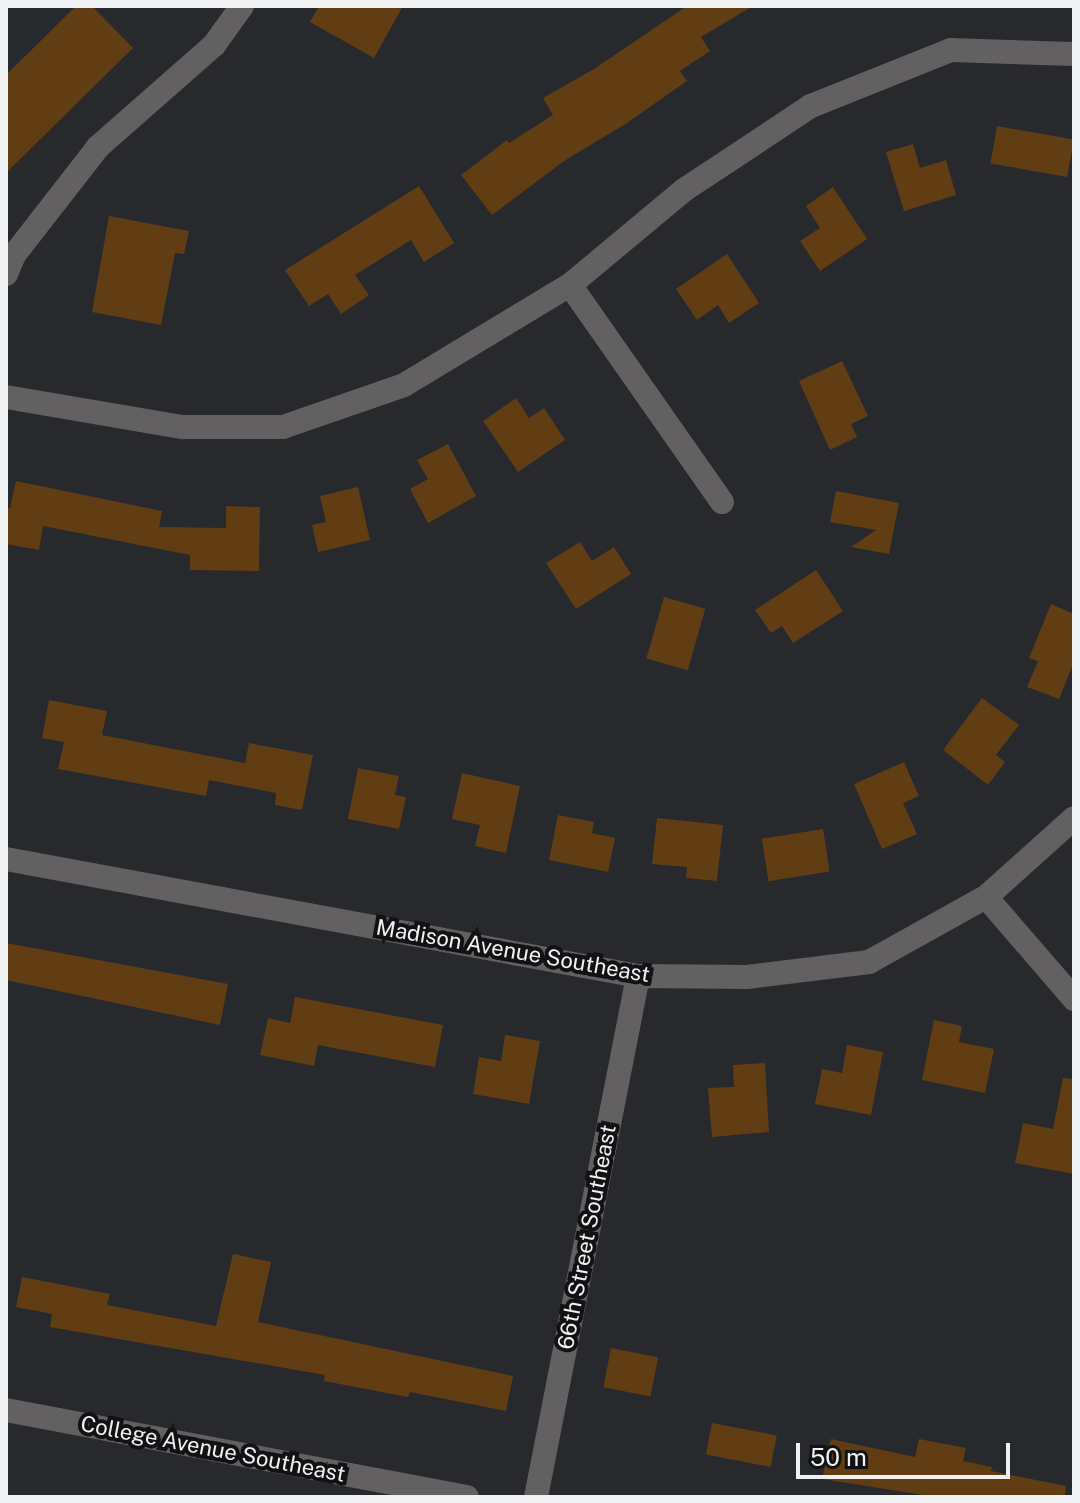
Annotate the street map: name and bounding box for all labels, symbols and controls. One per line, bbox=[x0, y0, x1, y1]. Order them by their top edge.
street label: Madison Avenue Southeast bbox=[374, 914, 652, 988]
street label: 66th Street Southeast bbox=[552, 1122, 622, 1352]
street label: College Avenue Southeast bbox=[78, 1410, 348, 1488]
scale bar bbox=[800, 1427, 1014, 1477]
text: 50 m bbox=[810, 1443, 867, 1471]

